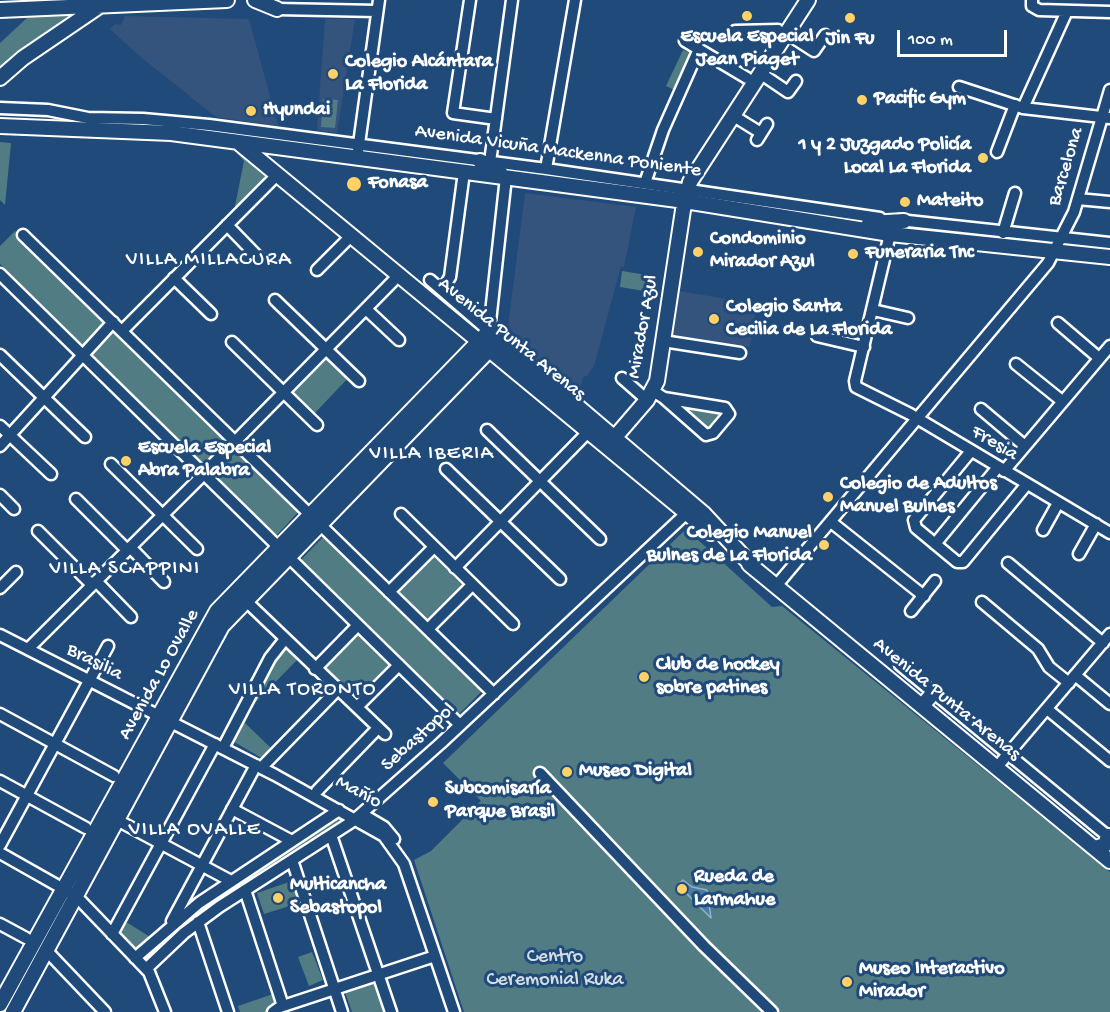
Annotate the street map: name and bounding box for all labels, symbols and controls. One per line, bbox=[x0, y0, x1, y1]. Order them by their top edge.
marker: Escuela Especial Jean Piaget bbox=[740, 9, 754, 23]
marker: Jin Fu bbox=[843, 11, 857, 25]
scale bar bbox=[900, 18, 1010, 56]
place label: Escuela Especial Jean Piaget bbox=[680, 26, 814, 73]
place label: Jin Fu bbox=[826, 28, 874, 52]
text: 100 m bbox=[908, 30, 953, 51]
place label: Colegio Alcántara La Florida bbox=[345, 51, 493, 98]
marker: Colegio Alcántara La Florida bbox=[326, 67, 340, 81]
place label: Pacific Gym bbox=[874, 88, 966, 112]
marker: Pacific Gym bbox=[855, 93, 869, 107]
place label: Hyundai bbox=[263, 99, 330, 123]
marker: Hyundai bbox=[244, 104, 258, 118]
street label: Avenida Vicuña Mackenna Poniente bbox=[413, 120, 703, 184]
street label: Barcelona bbox=[1044, 125, 1090, 209]
place label: 1 y 2 Juzgado Policía Local La Florida bbox=[799, 134, 971, 181]
marker: 1 y 2 Juzgado Policía Local La Florida bbox=[976, 151, 990, 165]
place label: Fonasa bbox=[368, 172, 428, 196]
marker: Fonasa bbox=[345, 175, 363, 193]
place label: Mateito bbox=[917, 190, 983, 214]
marker: Mateito bbox=[898, 195, 912, 209]
place label: Condominio Mirador Azul bbox=[710, 228, 815, 275]
place label: Funeraria Tnc bbox=[865, 242, 974, 266]
marker: Condominio Mirador Azul bbox=[691, 245, 705, 259]
marker: Funeraria Tnc bbox=[846, 247, 860, 261]
district label: VILLA MILLACURA bbox=[126, 248, 292, 274]
street label: Avenida Punta Arenas bbox=[432, 273, 590, 407]
street label: Mirador Azul bbox=[623, 273, 665, 381]
place label: Colegio Santa Cecilia de La Florida bbox=[726, 296, 892, 343]
marker: Colegio Santa Cecilia de La Florida bbox=[707, 312, 721, 326]
street label: Fresia bbox=[966, 421, 1022, 467]
place label: Escuela Especial Abra Palabra bbox=[138, 437, 271, 484]
district label: VILLA IBERIA bbox=[370, 442, 494, 468]
marker: Escuela Especial Abra Palabra bbox=[119, 454, 133, 468]
place label: Colegio de Adultos Manuel Bulnes bbox=[840, 473, 997, 520]
marker: Colegio de Adultos Manuel Bulnes bbox=[821, 490, 835, 504]
place label: Colegio Manuel Bulnes de La Florida bbox=[647, 522, 812, 569]
marker: Colegio Manuel Bulnes de La Florida bbox=[817, 538, 831, 552]
district label: VILLA SCAPPINI bbox=[50, 557, 200, 583]
street label: Avenida Lo Ovalle bbox=[114, 605, 206, 745]
street label: Avenida Punta Arenas bbox=[867, 633, 1025, 767]
street label: Brasilia bbox=[62, 639, 126, 687]
place label: Club de hockey sobre patines bbox=[656, 654, 780, 701]
marker: Club de hockey sobre patines bbox=[637, 670, 651, 684]
district label: VILLA TORONTO bbox=[229, 678, 377, 704]
street label: Sebastopol bbox=[377, 698, 461, 778]
place label: Museo Digital bbox=[579, 760, 692, 784]
marker: Museo Digital bbox=[560, 765, 574, 779]
street label: Mañío bbox=[331, 771, 385, 815]
place label: Subcomisaría Parque Brasil bbox=[445, 778, 555, 825]
marker: Subcomisaría Parque Brasil bbox=[426, 795, 440, 809]
district label: VILLA OVALLE bbox=[129, 818, 261, 844]
place label: Rueda de Larmahue bbox=[694, 866, 775, 913]
place label: Multicancha Sebastopol bbox=[290, 874, 386, 921]
marker: Rueda de Larmahue bbox=[675, 882, 689, 896]
marker: Multicancha Sebastopol bbox=[271, 891, 285, 905]
park label: Centro Ceremonial Ruka bbox=[486, 946, 624, 993]
place label: Museo Interactivo Mirador bbox=[859, 958, 1005, 1005]
marker: Museo Interactivo Mirador bbox=[840, 975, 854, 989]

